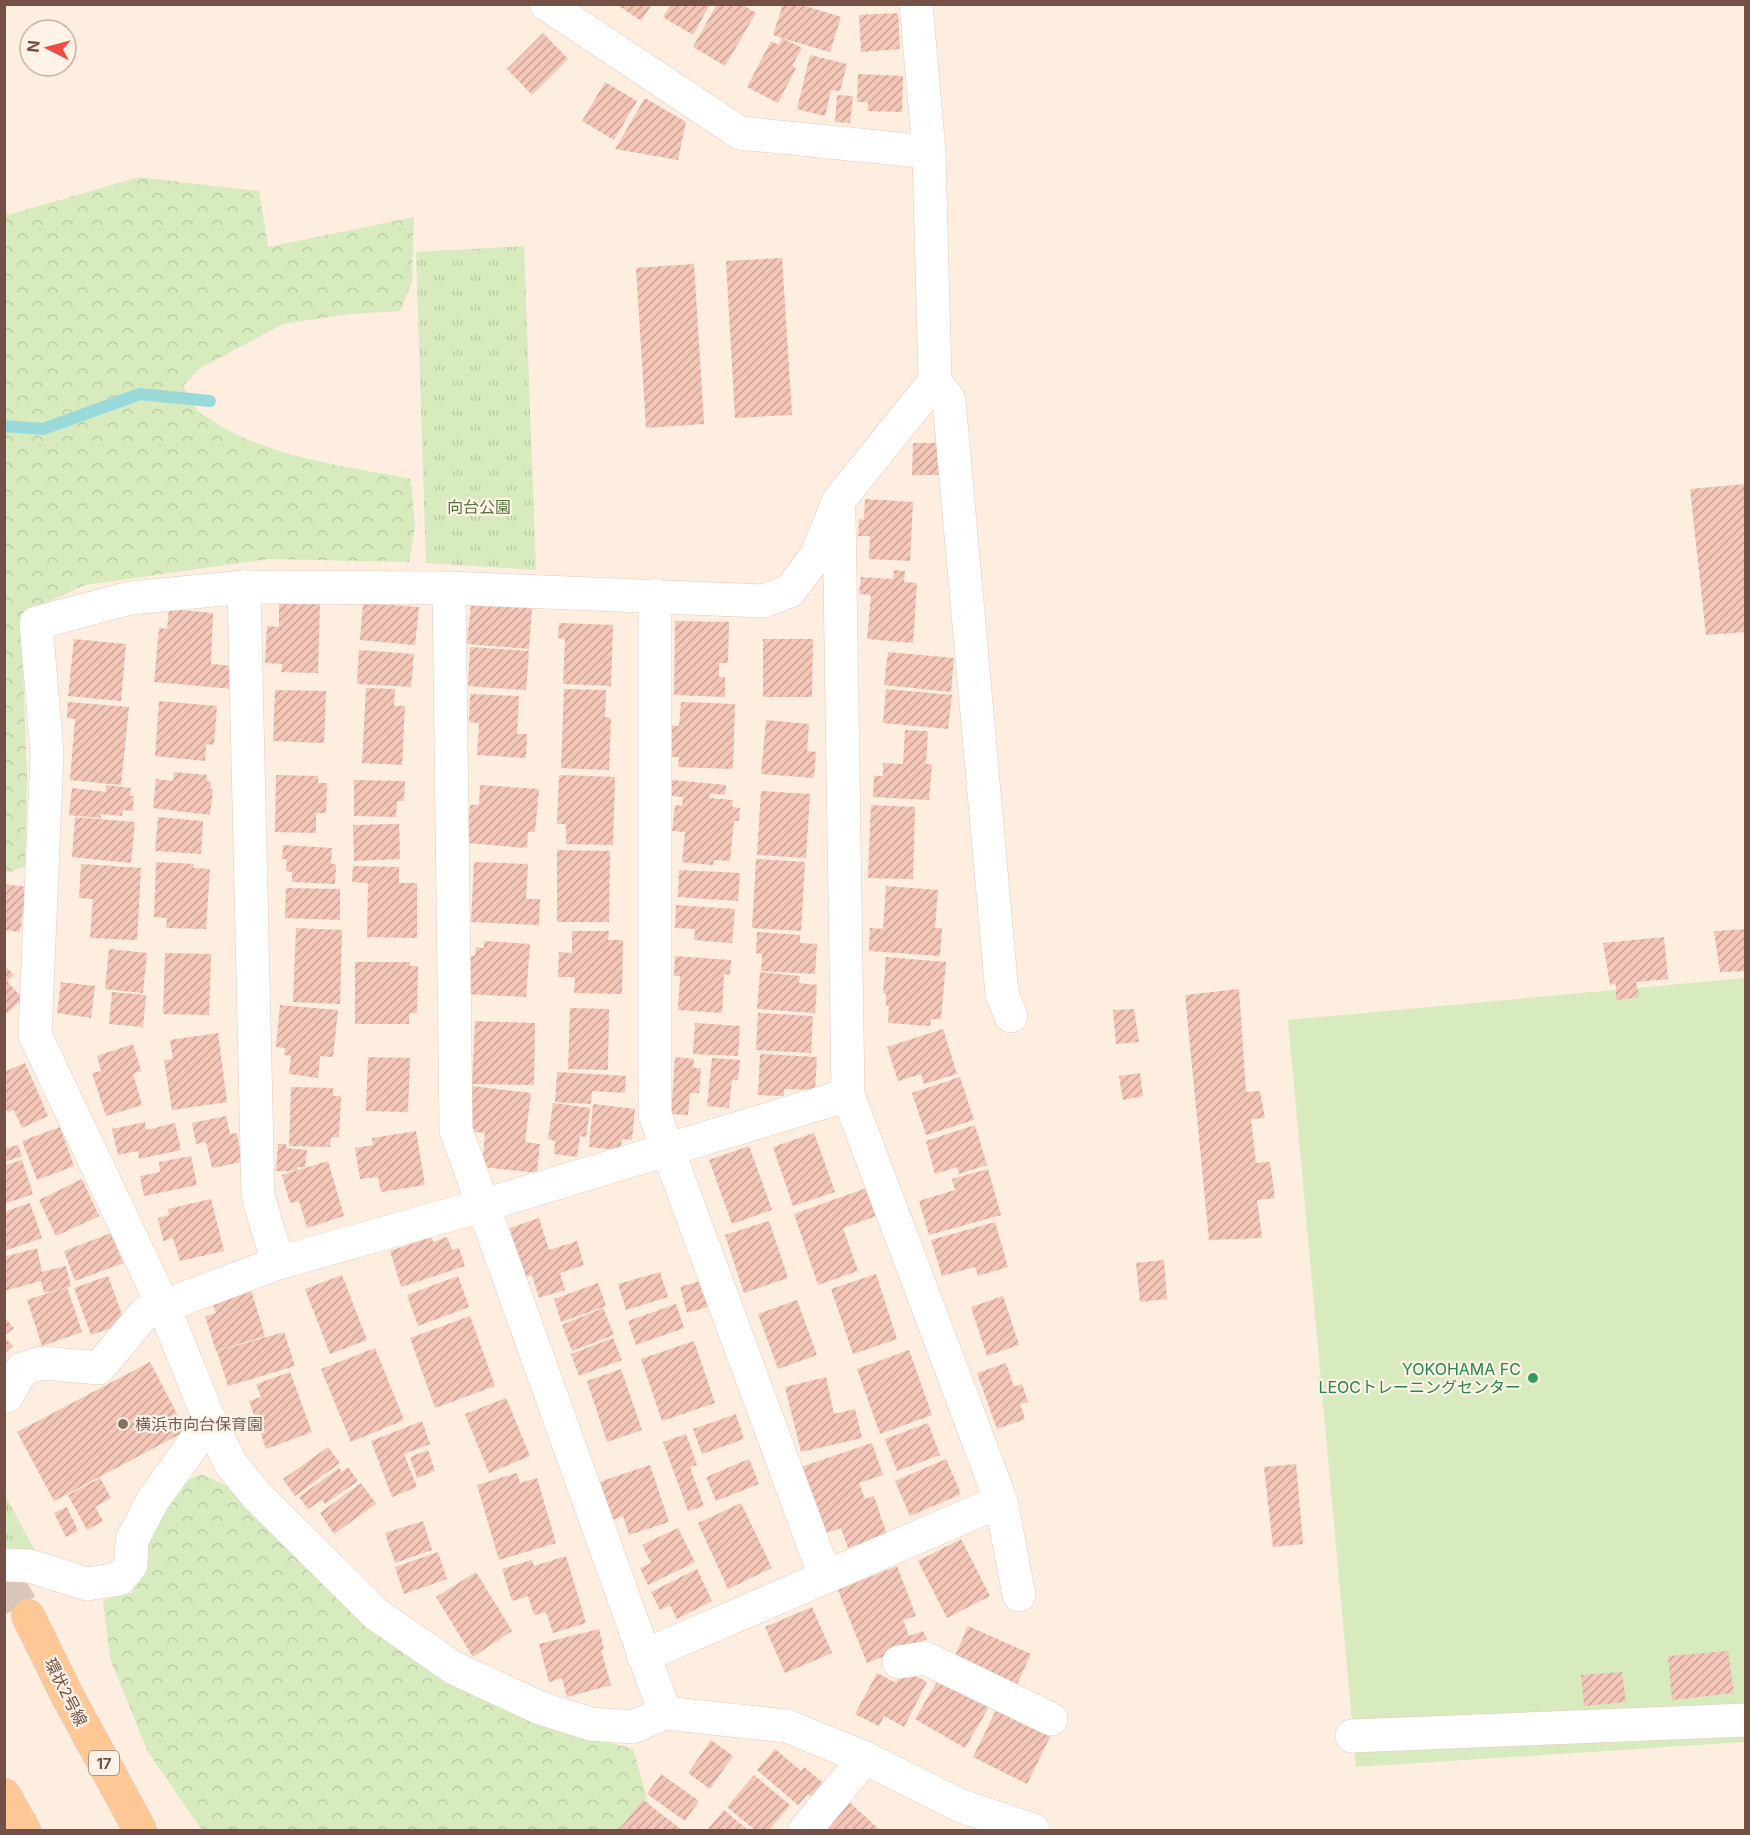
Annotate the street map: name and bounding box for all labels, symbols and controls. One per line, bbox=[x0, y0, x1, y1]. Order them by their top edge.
north arrow bbox=[18, 18, 78, 78]
text: N bbox=[22, 39, 44, 54]
park label: 向台公園 bbox=[447, 497, 511, 517]
place label: YOKOHAMA FC LEOCトレーニングセンター bbox=[1318, 1359, 1521, 1397]
marker: YOKOHAMA FC LEOCトレーニングセンター bbox=[1526, 1371, 1540, 1385]
place label: 横浜市向台保育園 bbox=[135, 1414, 263, 1434]
marker: 横浜市向台保育園 bbox=[116, 1417, 130, 1431]
street label: 環状2号線 bbox=[40, 1655, 92, 1729]
road number: 17 bbox=[89, 1751, 119, 1775]

